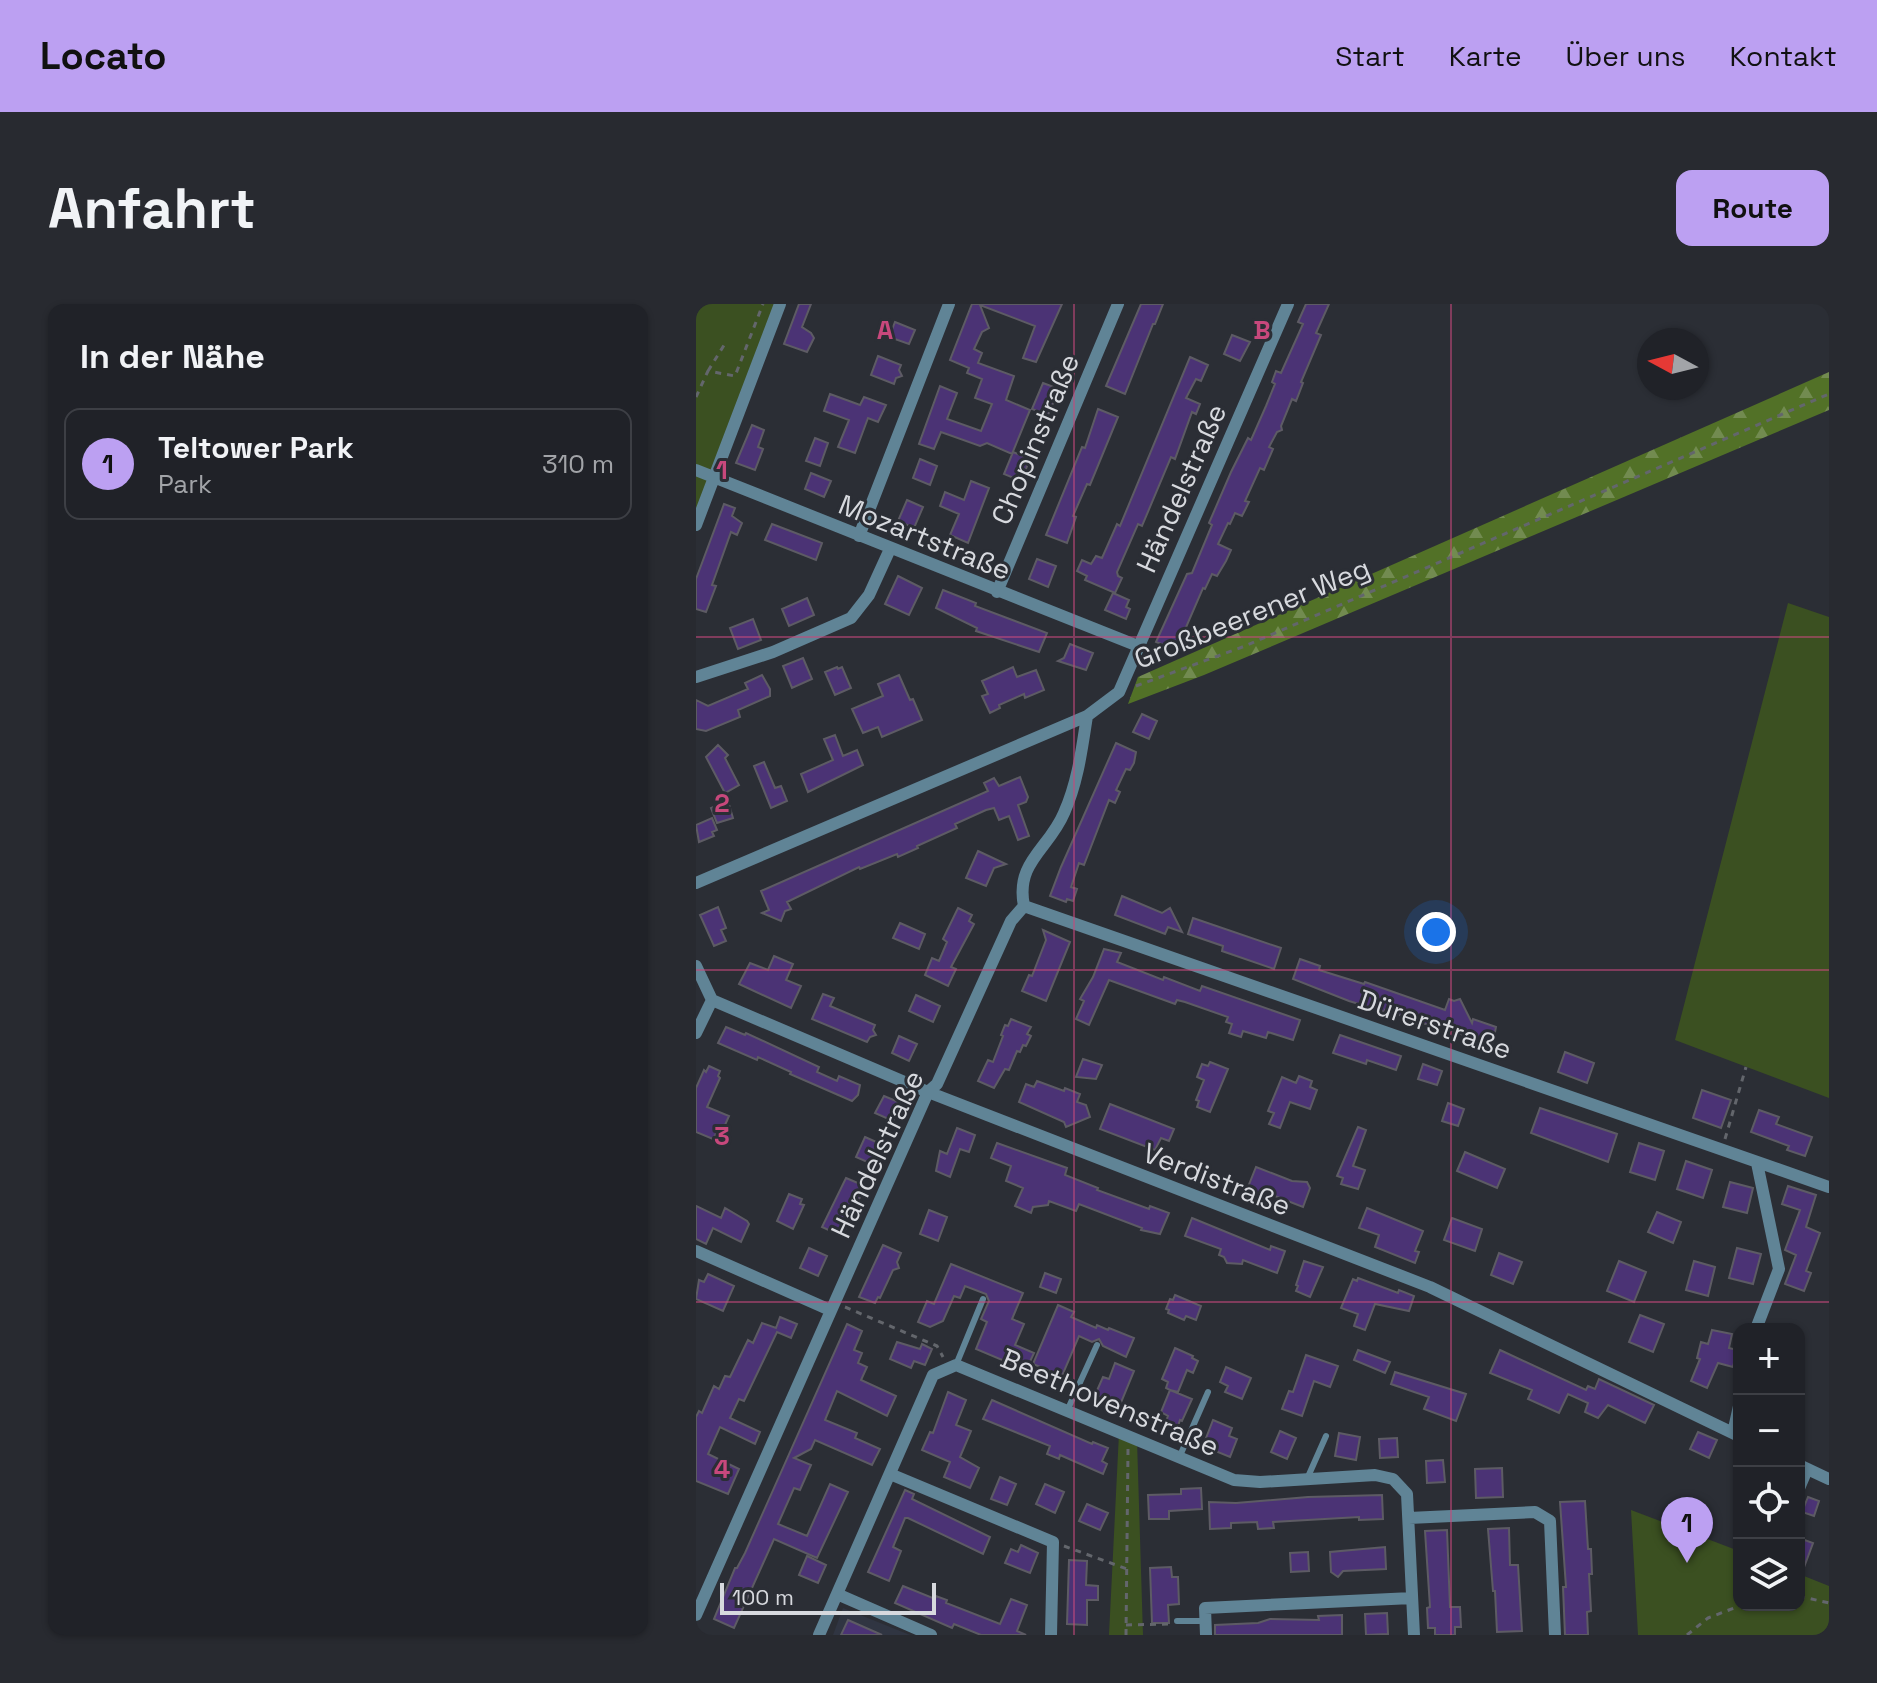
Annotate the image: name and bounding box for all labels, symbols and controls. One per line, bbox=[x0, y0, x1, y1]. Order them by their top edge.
text: Locato bbox=[40, 32, 167, 80]
text: Start bbox=[1335, 38, 1405, 74]
text: Karte bbox=[1449, 38, 1521, 74]
text: Über uns bbox=[1565, 38, 1686, 74]
text: Kontakt bbox=[1730, 38, 1837, 74]
button: Route bbox=[1676, 170, 1829, 246]
text: Anfahrt bbox=[48, 173, 256, 244]
text: A bbox=[877, 313, 894, 347]
text: B bbox=[1253, 313, 1271, 347]
north arrow bbox=[1637, 328, 1709, 400]
text: In der Nähe bbox=[80, 335, 265, 378]
street label: Chopinstraße bbox=[983, 348, 1087, 530]
street label: Händelstraße bbox=[1128, 398, 1234, 578]
text: Teltower Park bbox=[158, 428, 354, 467]
text: 1 bbox=[102, 447, 114, 481]
text: 310 m bbox=[542, 447, 614, 481]
text: 1 bbox=[716, 453, 728, 487]
text: Park bbox=[158, 467, 212, 501]
street label: Mozartstraße bbox=[834, 486, 1016, 588]
street label: Großbeerener Weg bbox=[1129, 549, 1375, 677]
text: 2 bbox=[714, 786, 730, 820]
your location bbox=[1416, 912, 1456, 952]
street label: Dürerstraße bbox=[1353, 981, 1517, 1067]
street label: Händelstraße bbox=[822, 1064, 932, 1244]
text: 3 bbox=[714, 1119, 730, 1153]
street label: Verdistraße bbox=[1138, 1134, 1296, 1224]
map controls bbox=[1733, 1323, 1805, 1611]
button: + bbox=[1733, 1323, 1805, 1395]
street label: Beethovenstraße bbox=[995, 1340, 1225, 1464]
button: − bbox=[1733, 1395, 1805, 1467]
text: 4 bbox=[714, 1452, 730, 1486]
button: locate bbox=[1733, 1467, 1805, 1539]
pin: 1 bbox=[1661, 1497, 1713, 1563]
button: layers bbox=[1733, 1539, 1805, 1611]
scale bar bbox=[720, 1579, 936, 1615]
text: 100 m bbox=[732, 1583, 794, 1611]

